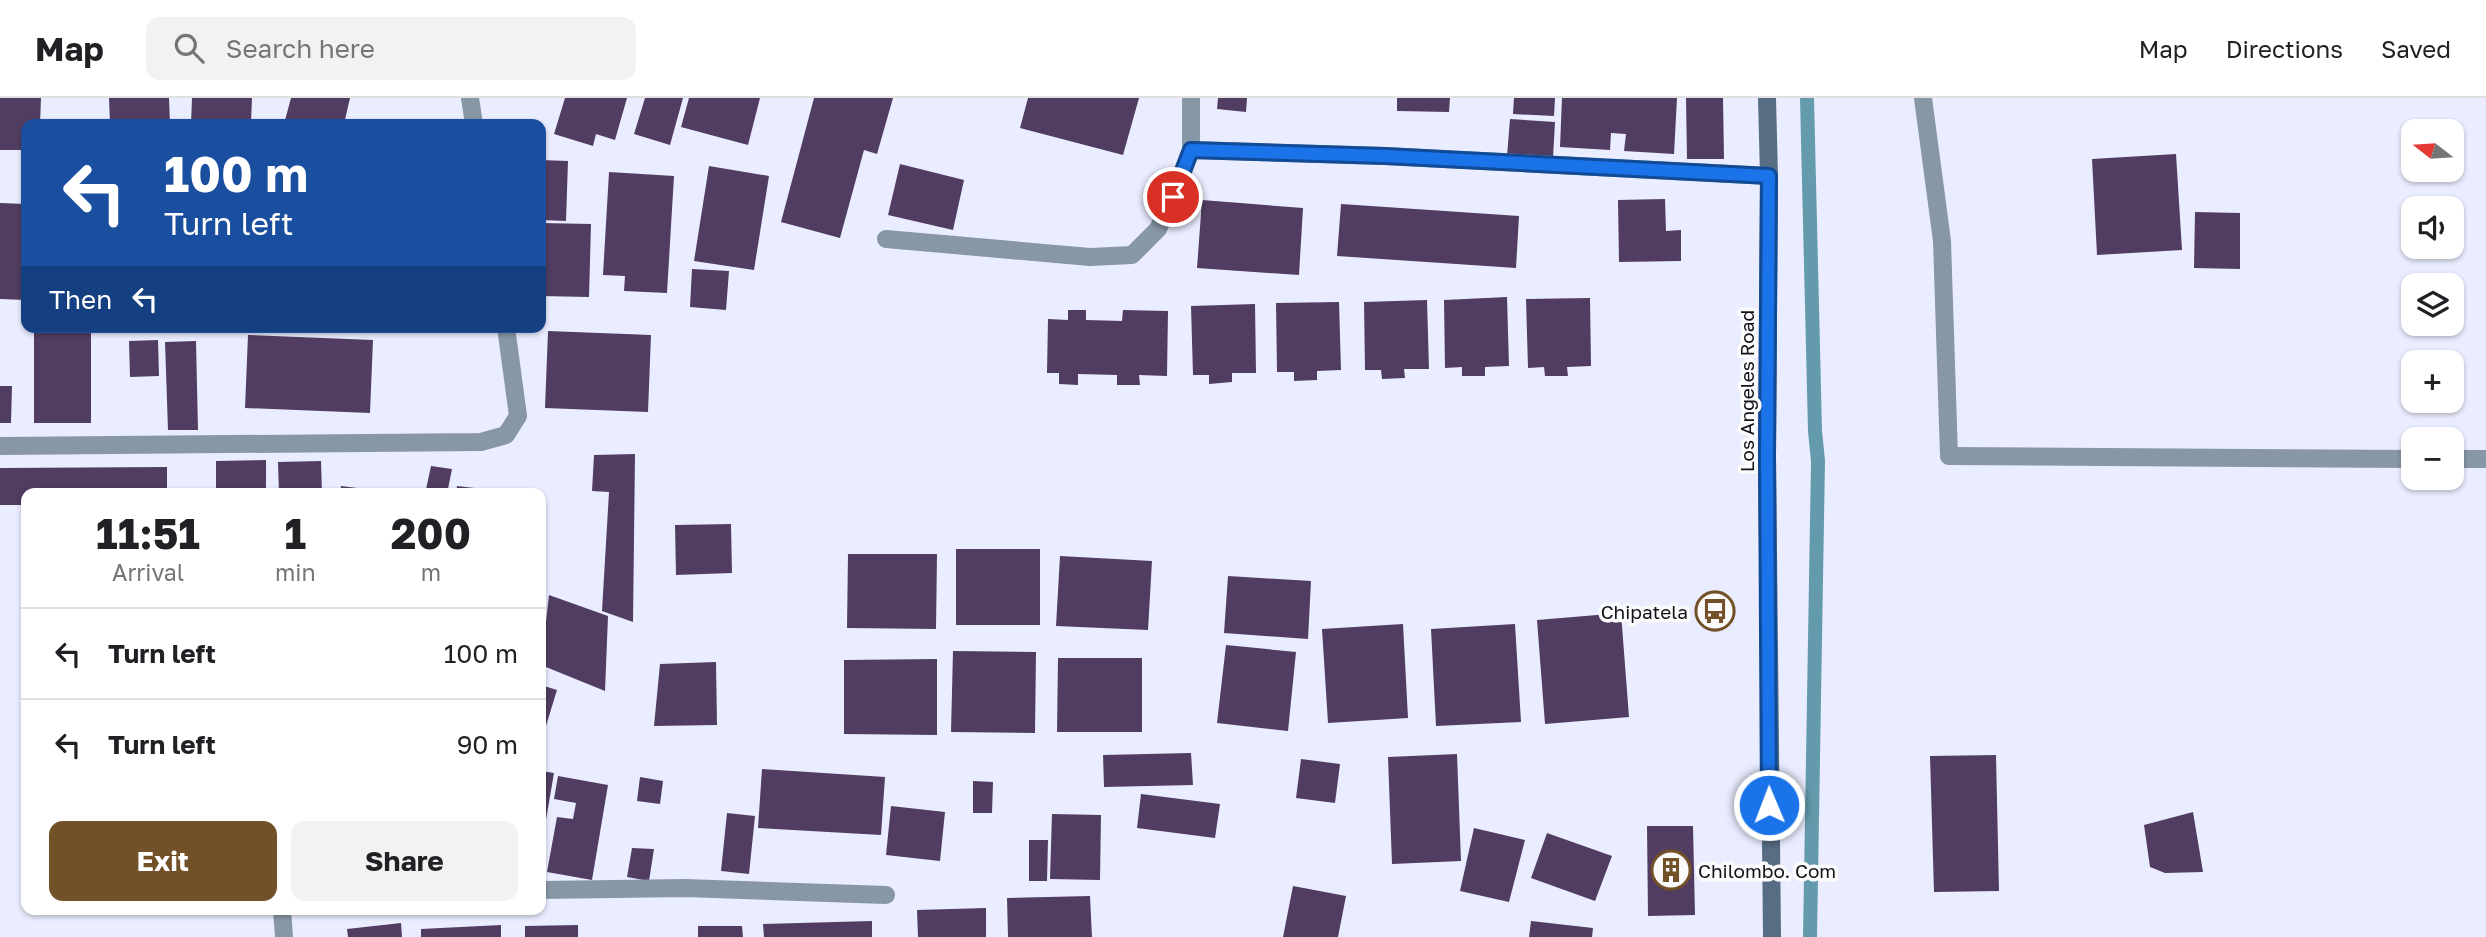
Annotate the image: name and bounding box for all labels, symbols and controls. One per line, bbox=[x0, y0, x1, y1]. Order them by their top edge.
search box bbox=[146, 17, 636, 80]
text: Map bbox=[35, 29, 104, 68]
icon: search bbox=[170, 29, 208, 67]
text: Search here bbox=[226, 33, 375, 64]
text: Map bbox=[2139, 34, 2188, 63]
text: Directions bbox=[2226, 34, 2343, 63]
text: Saved bbox=[2381, 34, 2451, 63]
north arrow bbox=[2401, 119, 2464, 182]
map controls bbox=[2401, 119, 2464, 490]
text: 100 m bbox=[164, 144, 308, 203]
icon: left bbox=[49, 147, 140, 238]
pin bbox=[1143, 167, 1203, 227]
icon: arrive bbox=[1154, 178, 1192, 216]
button: sound bbox=[2401, 196, 2464, 259]
text: Turn left bbox=[164, 204, 293, 242]
button: layers bbox=[2401, 273, 2464, 336]
icon: left bbox=[126, 280, 164, 318]
text: Then bbox=[49, 284, 112, 315]
street label: Los Angeles Road bbox=[1735, 310, 1758, 472]
button: + bbox=[2401, 350, 2464, 413]
button: − bbox=[2401, 427, 2464, 490]
text: 11:51 bbox=[96, 508, 200, 558]
text: 1 bbox=[285, 508, 306, 558]
text: 200 bbox=[391, 508, 471, 558]
text: Arrival bbox=[112, 558, 184, 586]
text: min bbox=[275, 558, 316, 586]
text: m bbox=[421, 558, 441, 586]
bus stop icon: Chipatela bbox=[1694, 590, 1736, 632]
place label: Chipatela bbox=[1601, 600, 1688, 623]
icon: left bbox=[49, 635, 87, 673]
text: Turn left bbox=[108, 638, 216, 669]
text: 100 m bbox=[444, 638, 518, 669]
icon: left bbox=[49, 726, 87, 764]
text: Turn left bbox=[108, 729, 216, 760]
text: 90 m bbox=[457, 729, 518, 760]
position arrow bbox=[1732, 768, 1806, 842]
button: Exit bbox=[49, 821, 277, 901]
button: Share bbox=[291, 821, 518, 901]
building icon: Chilombo. Com bbox=[1650, 849, 1692, 891]
place label: Chilombo. Com bbox=[1698, 859, 1836, 882]

